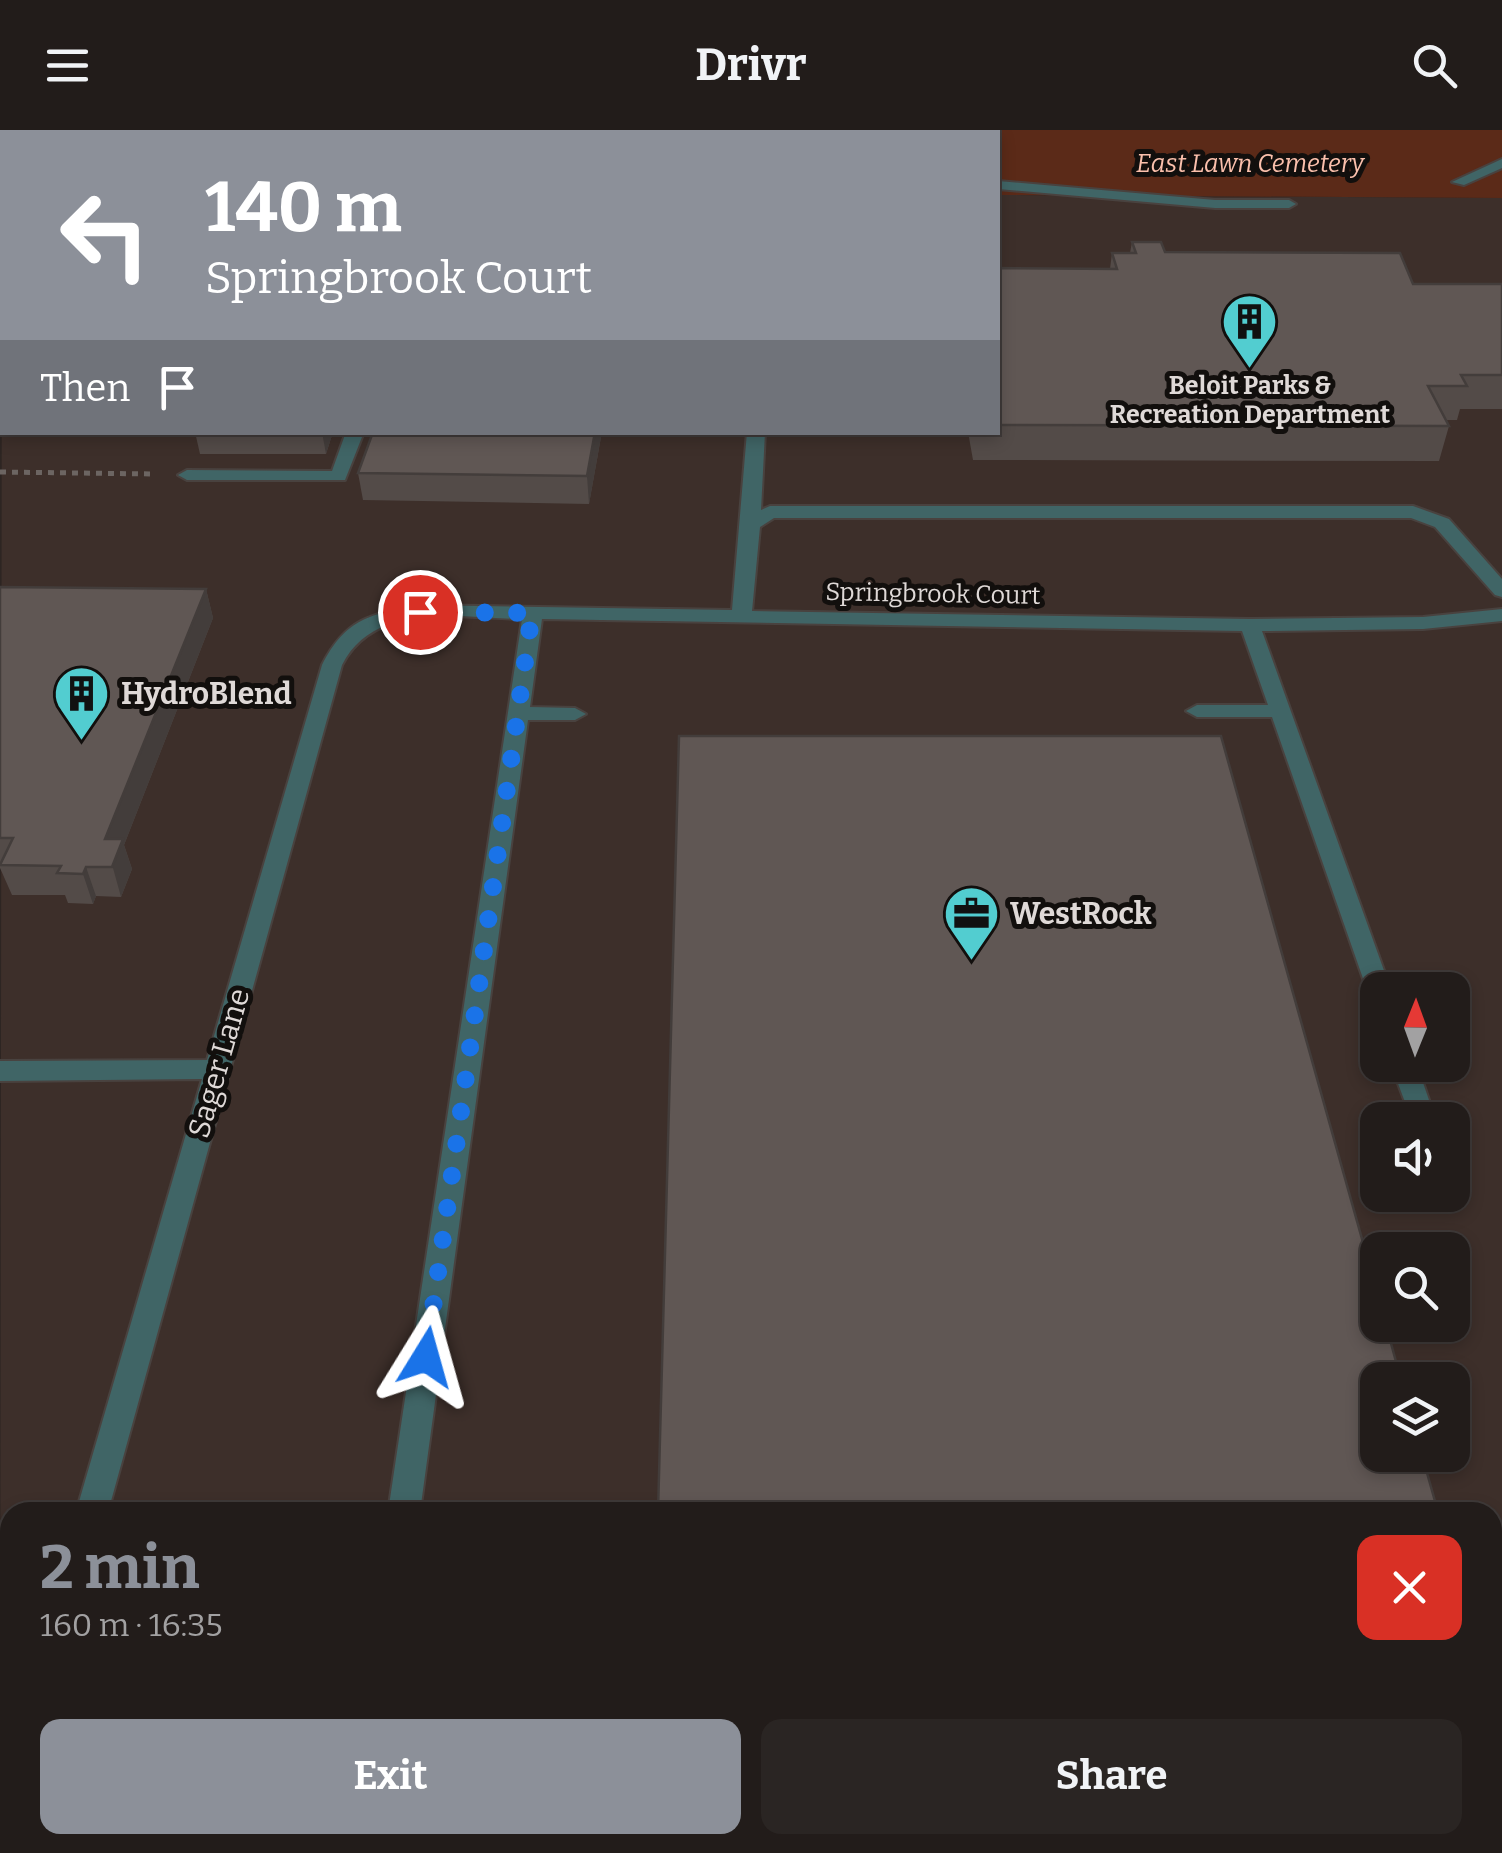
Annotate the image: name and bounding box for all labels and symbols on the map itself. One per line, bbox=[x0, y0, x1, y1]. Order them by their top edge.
park label: East Lawn Cemetery bbox=[1136, 149, 1365, 179]
building icon: Beloit Parks & Recreation Department bbox=[1220, 292, 1280, 371]
place label: Beloit Parks & Recreation Department bbox=[1110, 371, 1390, 430]
pin bbox=[378, 570, 463, 655]
street label: Springbrook Court bbox=[825, 577, 1041, 611]
building icon: HydroBlend bbox=[52, 664, 112, 743]
place label: HydroBlend bbox=[121, 676, 292, 712]
office icon: WestRock bbox=[941, 884, 1001, 963]
place label: WestRock bbox=[1010, 896, 1152, 932]
north arrow bbox=[1360, 972, 1470, 1082]
street label: Sager Lane bbox=[181, 984, 257, 1142]
position arrow bbox=[374, 1305, 478, 1409]

